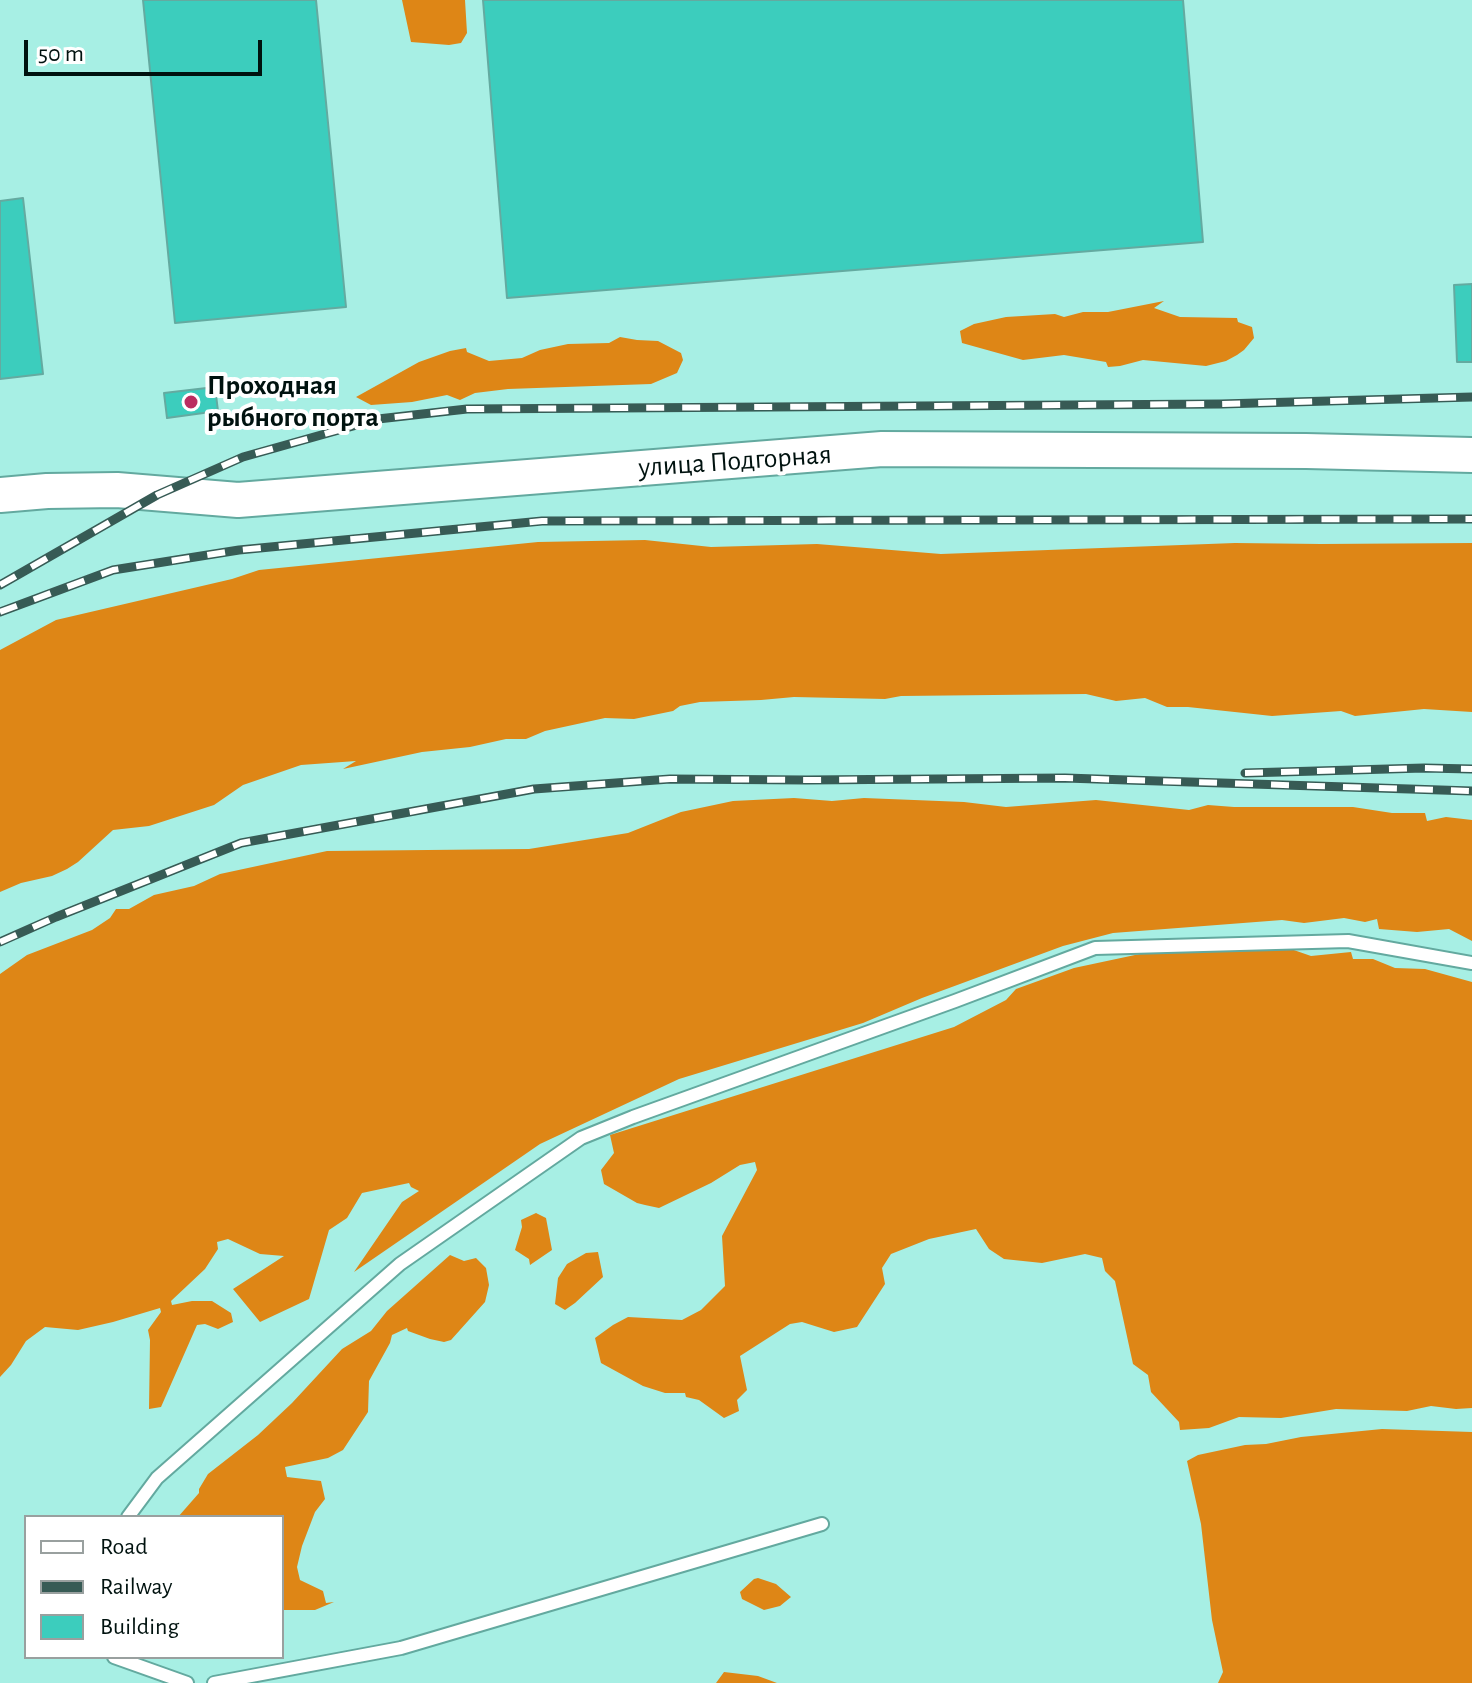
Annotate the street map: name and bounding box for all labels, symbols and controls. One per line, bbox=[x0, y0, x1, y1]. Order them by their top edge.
scale bar bbox=[28, 24, 266, 74]
text: 50 m bbox=[38, 42, 84, 66]
place label: Проходная рыбного порта bbox=[207, 369, 379, 435]
marker: Проходная рыбного порта bbox=[182, 393, 200, 411]
street label: улица Подгорная bbox=[637, 437, 833, 485]
legend bbox=[24, 1515, 284, 1659]
text: Road bbox=[100, 1535, 148, 1559]
text: Railway bbox=[100, 1575, 172, 1599]
text: Building bbox=[100, 1615, 179, 1639]

